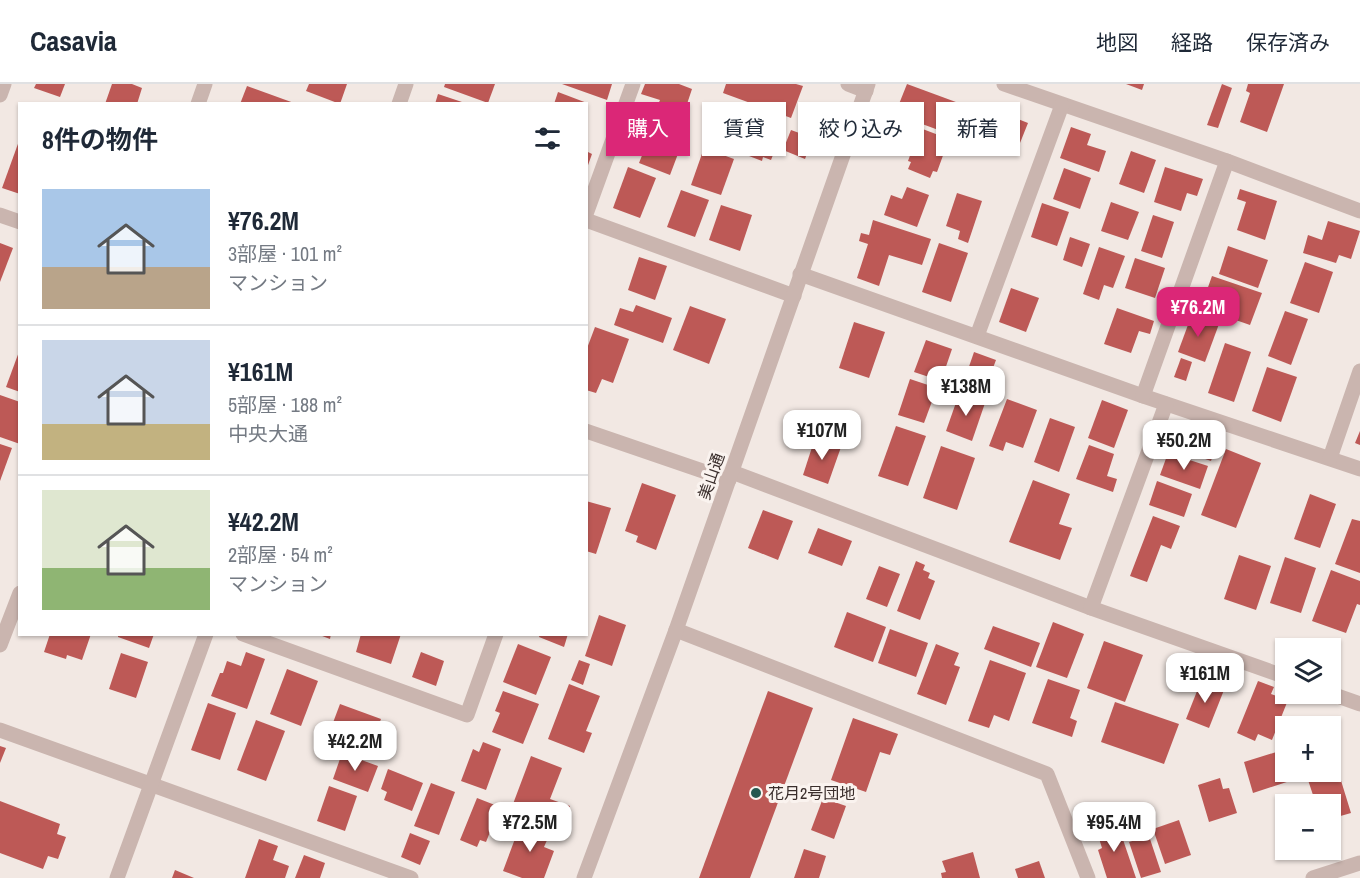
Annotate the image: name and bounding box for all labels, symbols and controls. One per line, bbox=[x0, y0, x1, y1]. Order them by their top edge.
text: Casavia bbox=[30, 22, 117, 60]
text: 地図 bbox=[1096, 28, 1138, 57]
text: 経路 bbox=[1171, 28, 1213, 57]
text: 保存済み bbox=[1246, 28, 1330, 57]
chip: 購入 bbox=[606, 102, 690, 156]
chip: 賃貸 bbox=[702, 102, 786, 156]
chip: 絞り込み bbox=[798, 102, 924, 156]
chip: 新着 bbox=[936, 102, 1020, 156]
text: 8件の物件 bbox=[42, 122, 158, 157]
icon: filters bbox=[531, 122, 564, 155]
text: ¥76.2M bbox=[228, 203, 299, 238]
icon: home bbox=[90, 213, 162, 285]
text: 3部屋 · 101 m² bbox=[228, 240, 342, 267]
text: マンション bbox=[228, 269, 328, 296]
pin: ¥76.2M bbox=[1149, 287, 1247, 338]
text: ¥76.2M bbox=[1171, 293, 1225, 320]
text: ¥161M bbox=[228, 354, 293, 389]
icon: home bbox=[90, 364, 162, 436]
pin: ¥138M bbox=[924, 366, 1008, 417]
text: ¥138M bbox=[941, 372, 991, 399]
text: 5部屋 · 188 m² bbox=[228, 391, 342, 418]
pin: ¥107M bbox=[780, 410, 864, 461]
text: ¥107M bbox=[797, 416, 847, 443]
text: 中央大通 bbox=[228, 420, 308, 447]
pin: ¥50.2M bbox=[1135, 420, 1233, 471]
text: ¥50.2M bbox=[1157, 426, 1211, 453]
street label: 美山通 bbox=[693, 450, 729, 502]
text: ¥42.2M bbox=[228, 504, 299, 539]
icon: home bbox=[90, 514, 162, 586]
text: 2部屋 · 54 m² bbox=[228, 541, 333, 568]
text: マンション bbox=[228, 570, 328, 597]
map controls bbox=[1275, 638, 1341, 860]
button: layers bbox=[1275, 638, 1341, 704]
pin: ¥161M bbox=[1163, 653, 1247, 704]
text: ¥161M bbox=[1180, 659, 1230, 686]
button: + bbox=[1275, 716, 1341, 782]
pin: ¥42.2M bbox=[306, 721, 404, 772]
text: ¥42.2M bbox=[328, 727, 382, 754]
place label: 花月2号団地 bbox=[768, 782, 855, 804]
marker: 花月2号団地 bbox=[749, 786, 763, 800]
button: − bbox=[1275, 794, 1341, 860]
pin: ¥72.5M bbox=[481, 802, 579, 853]
pin: ¥95.4M bbox=[1065, 802, 1163, 853]
text: ¥72.5M bbox=[503, 808, 557, 835]
text: ¥95.4M bbox=[1087, 808, 1141, 835]

